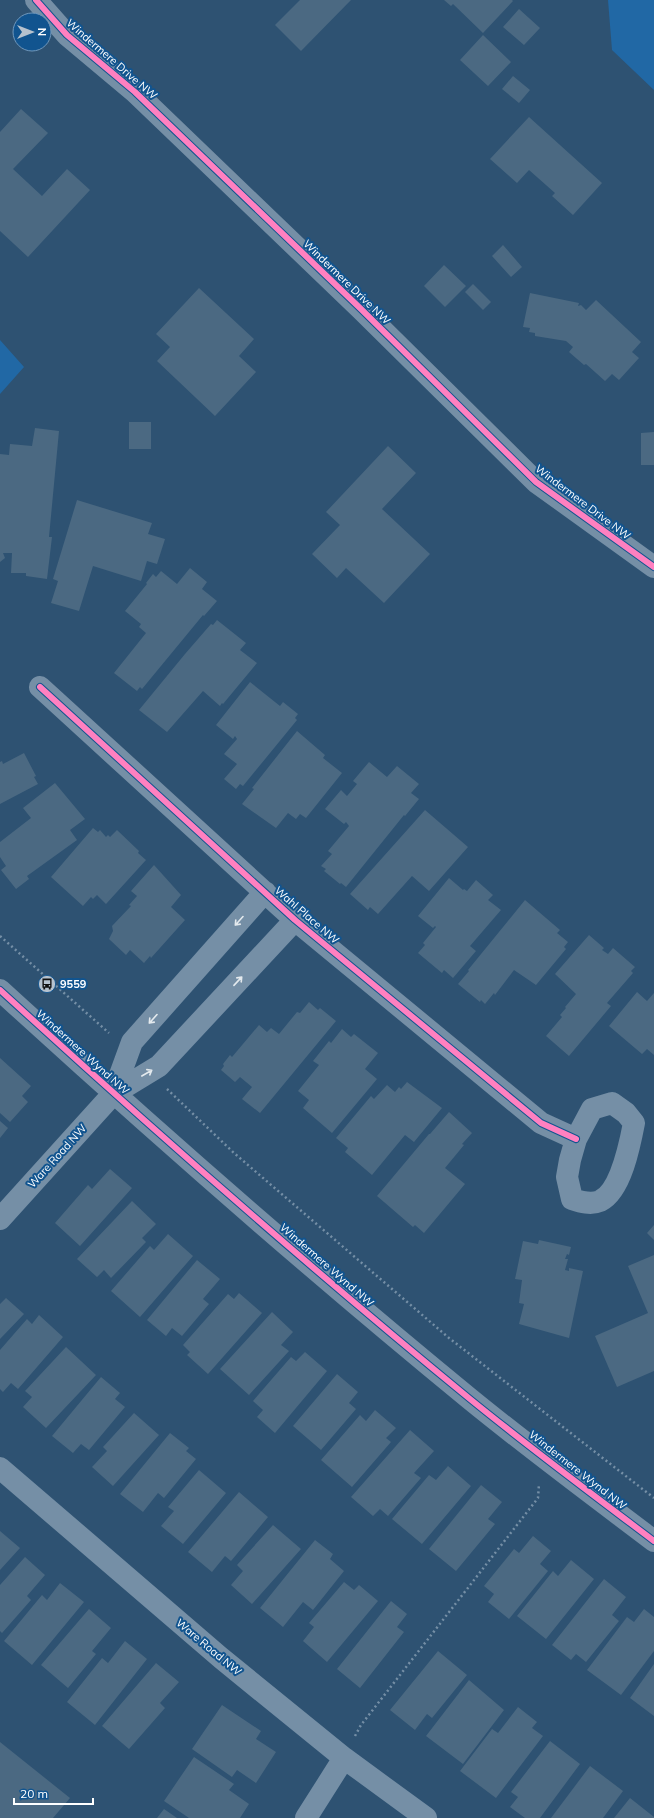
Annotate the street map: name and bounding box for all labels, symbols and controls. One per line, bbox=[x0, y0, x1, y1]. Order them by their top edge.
north arrow bbox=[12, 12, 52, 52]
street label: Windermere Drive NW bbox=[64, 16, 160, 102]
text: N bbox=[35, 28, 49, 36]
street label: Windermere Drive NW bbox=[300, 237, 394, 327]
street label: Windermere Drive NW bbox=[532, 461, 634, 543]
street label: Wahl Place NW bbox=[272, 883, 342, 947]
one-way arrow bbox=[234, 916, 244, 926]
bus stop icon: 9559 bbox=[37, 974, 57, 994]
place label: 9559 bbox=[60, 977, 87, 991]
one-way arrow bbox=[233, 977, 242, 987]
street label: Windermere Wynd NW bbox=[34, 1007, 132, 1097]
one-way arrow bbox=[148, 1013, 157, 1024]
one-way arrow bbox=[141, 1069, 152, 1077]
street label: Ware Road NW bbox=[25, 1121, 89, 1191]
street label: Windermere Wynd NW bbox=[277, 1220, 377, 1310]
street label: Windermere Wynd NW bbox=[526, 1427, 630, 1513]
street label: Ware Road NW bbox=[173, 1616, 245, 1678]
scale bar bbox=[14, 1780, 93, 1806]
text: 20 m bbox=[20, 1786, 48, 1801]

